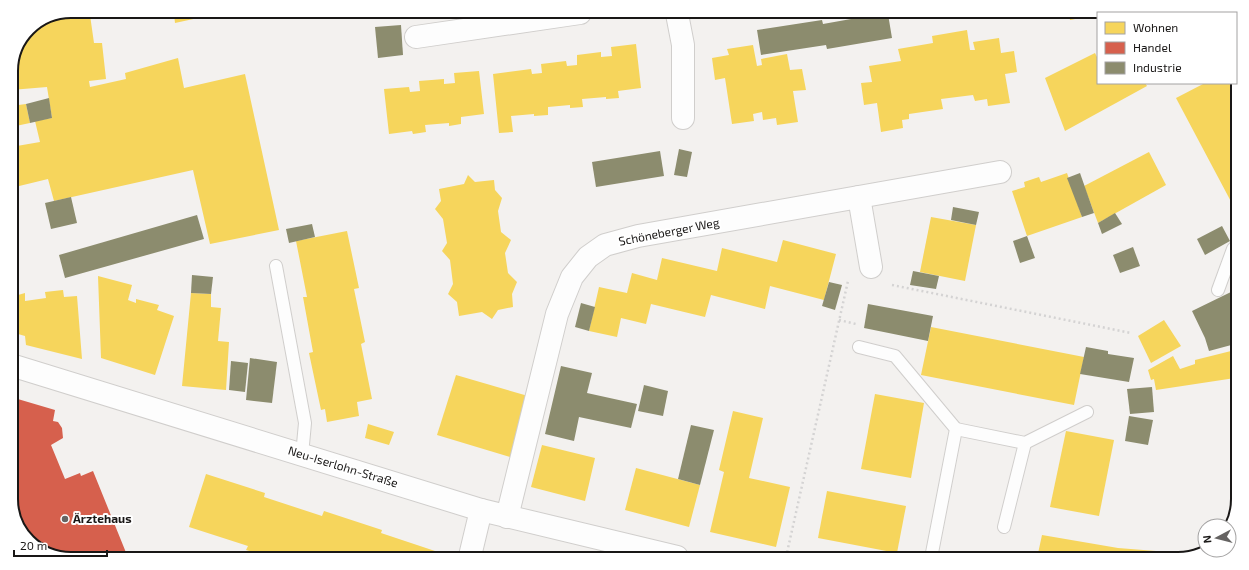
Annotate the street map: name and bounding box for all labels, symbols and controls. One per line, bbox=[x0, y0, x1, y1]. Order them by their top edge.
legend bbox=[1097, 12, 1237, 84]
text: Wohnen bbox=[1133, 20, 1178, 34]
text: Handel bbox=[1133, 40, 1172, 54]
text: Industrie bbox=[1133, 60, 1182, 74]
street label: Schöneberger Weg bbox=[617, 214, 721, 248]
street label: Neu-Iserlohn-Straße bbox=[287, 443, 400, 489]
place label: Ärztehaus bbox=[73, 511, 132, 525]
marker: Ärztehaus bbox=[60, 514, 70, 524]
north arrow bbox=[1197, 518, 1237, 558]
scale bar bbox=[14, 532, 107, 558]
text: N bbox=[1200, 534, 1214, 544]
text: 20 m bbox=[20, 538, 47, 552]

